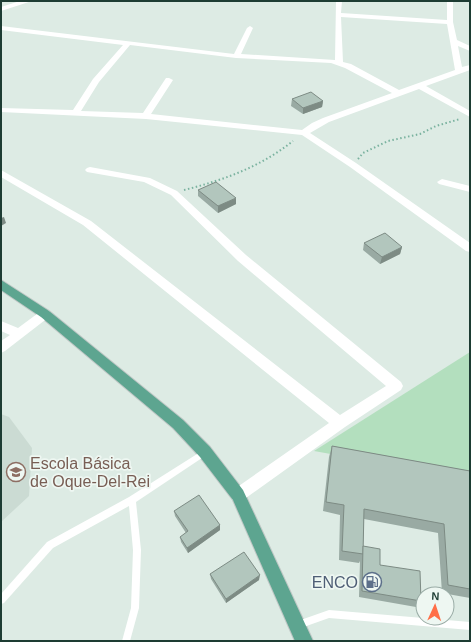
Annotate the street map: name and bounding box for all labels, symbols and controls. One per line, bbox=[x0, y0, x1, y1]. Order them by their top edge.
place label: Escola Básica de Oque-Del-Rei bbox=[30, 455, 150, 490]
school or university icon: Escola Básica de Oque-Del-Rei bbox=[5, 461, 27, 483]
fuel station icon: ENCO bbox=[361, 571, 383, 593]
place label: ENCO bbox=[312, 574, 358, 591]
north arrow bbox=[415, 586, 455, 626]
text: N bbox=[431, 590, 440, 602]

